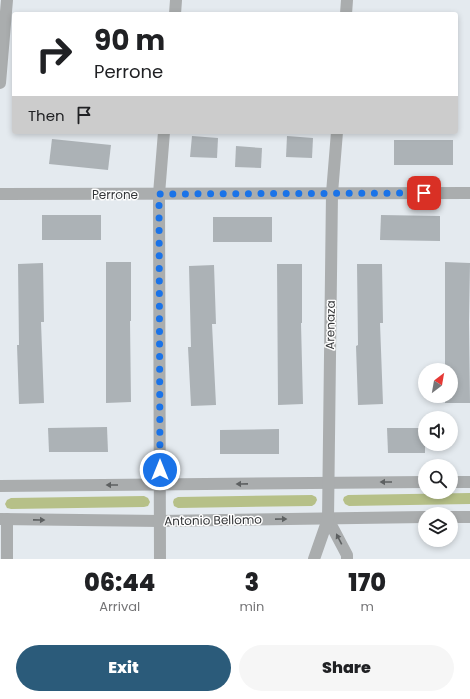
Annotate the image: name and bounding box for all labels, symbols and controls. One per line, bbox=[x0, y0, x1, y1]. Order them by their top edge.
text: 90 m bbox=[94, 21, 165, 60]
icon: right bbox=[28, 28, 80, 80]
text: Perrone bbox=[94, 59, 163, 84]
icon: arrive bbox=[73, 104, 95, 126]
text: Then bbox=[28, 105, 65, 126]
pin bbox=[407, 176, 441, 210]
icon: arrive bbox=[413, 182, 435, 204]
street label: Perrone bbox=[92, 186, 138, 203]
street label: Arenaza bbox=[321, 300, 339, 350]
north arrow bbox=[418, 363, 458, 403]
map controls bbox=[418, 363, 458, 547]
button: sound bbox=[418, 411, 458, 451]
position arrow bbox=[139, 449, 181, 491]
button: search bbox=[418, 459, 458, 499]
one-way arrow bbox=[379, 479, 392, 485]
one-way arrow bbox=[235, 481, 248, 487]
one-way arrow bbox=[105, 482, 118, 488]
button: layers bbox=[418, 507, 458, 547]
street label: Antonio Bellomo bbox=[164, 511, 262, 529]
one-way arrow bbox=[33, 516, 45, 523]
one-way arrow bbox=[275, 516, 288, 522]
one-way arrow bbox=[335, 533, 342, 544]
text: 06:44 bbox=[84, 566, 155, 599]
text: 3 bbox=[245, 566, 259, 599]
text: 170 bbox=[348, 566, 386, 599]
text: Arrival bbox=[99, 597, 140, 616]
text: min bbox=[239, 597, 264, 616]
text: m bbox=[360, 597, 374, 616]
button: Exit bbox=[16, 645, 231, 691]
button: Share bbox=[239, 645, 454, 691]

